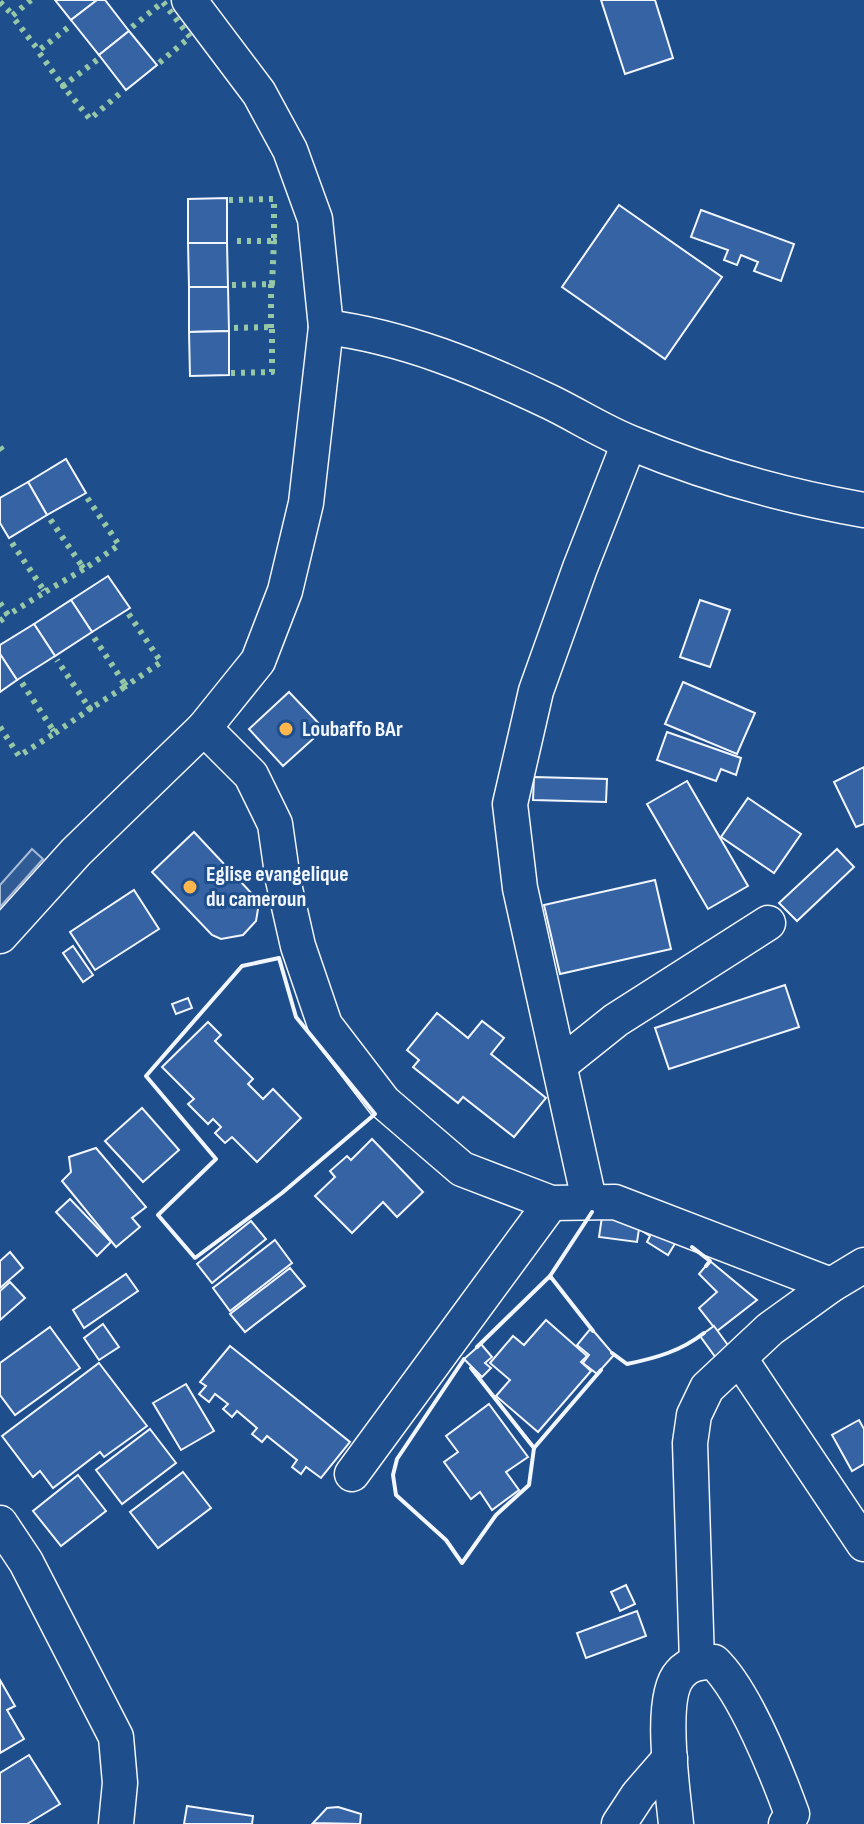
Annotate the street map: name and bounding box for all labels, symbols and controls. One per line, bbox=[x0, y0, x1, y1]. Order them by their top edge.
place label: Loubaffo BAr bbox=[302, 716, 403, 743]
marker: Loubaffo BAr bbox=[277, 720, 295, 738]
place label: Eglise evangelique du cameroun bbox=[206, 861, 349, 913]
marker: Eglise evangelique du cameroun bbox=[181, 878, 199, 896]

